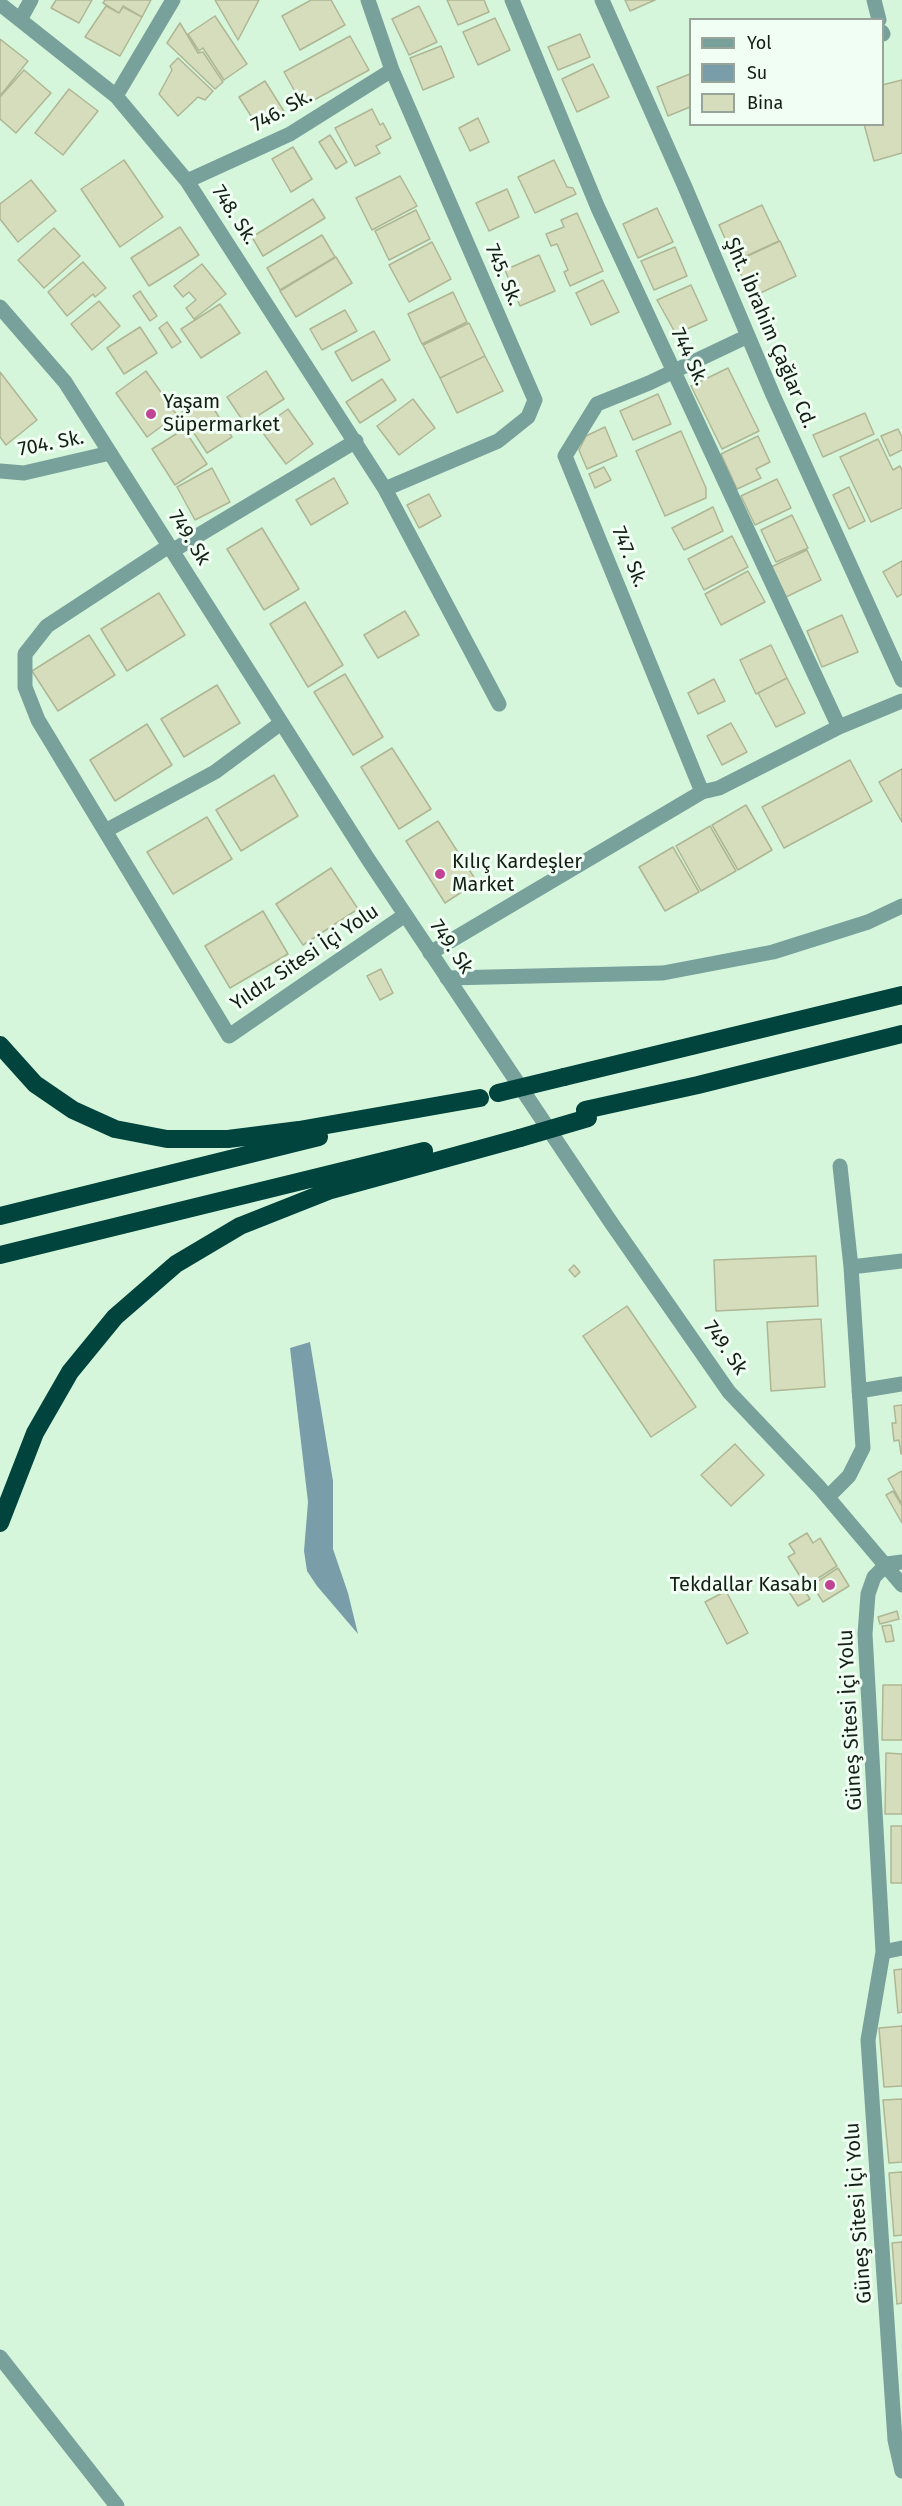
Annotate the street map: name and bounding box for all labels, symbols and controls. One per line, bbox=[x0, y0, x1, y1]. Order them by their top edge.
legend bbox=[689, 18, 884, 126]
text: Yol bbox=[747, 32, 772, 54]
text: Su bbox=[747, 62, 767, 84]
street label: 746. Sk. bbox=[248, 85, 316, 137]
text: Bina bbox=[747, 92, 783, 114]
street label: 748. Sk. bbox=[206, 181, 262, 249]
street label: Şht. İbrahim Çağlar Cd. bbox=[719, 234, 821, 432]
street label: 745. Sk. bbox=[479, 241, 527, 309]
street label: 744 Sk. bbox=[665, 324, 713, 390]
place label: Yaşam Süpermarket bbox=[163, 390, 280, 437]
marker: Yaşam Süpermarket bbox=[144, 407, 158, 421]
street label: 704. Sk. bbox=[16, 426, 86, 462]
street label: 749. Sk bbox=[163, 506, 215, 570]
street label: 747. Sk. bbox=[606, 523, 652, 591]
place label: Kılıç Kardeşler Market bbox=[452, 850, 582, 897]
marker: Kılıç Kardeşler Market bbox=[433, 867, 447, 881]
street label: Yıldız Sitesi İçi Yolu bbox=[227, 900, 383, 1016]
street label: 749. Sk bbox=[424, 915, 478, 979]
street label: 749. Sk bbox=[698, 1317, 752, 1379]
place label: Tekdallar Kasabı bbox=[670, 1573, 818, 1597]
marker: Tekdallar Kasabı bbox=[823, 1578, 837, 1592]
street label: Güneş Sitesi İçi Yolu bbox=[834, 1629, 868, 1811]
street label: Güneş Sitesi İçi Yolu bbox=[841, 2122, 877, 2304]

